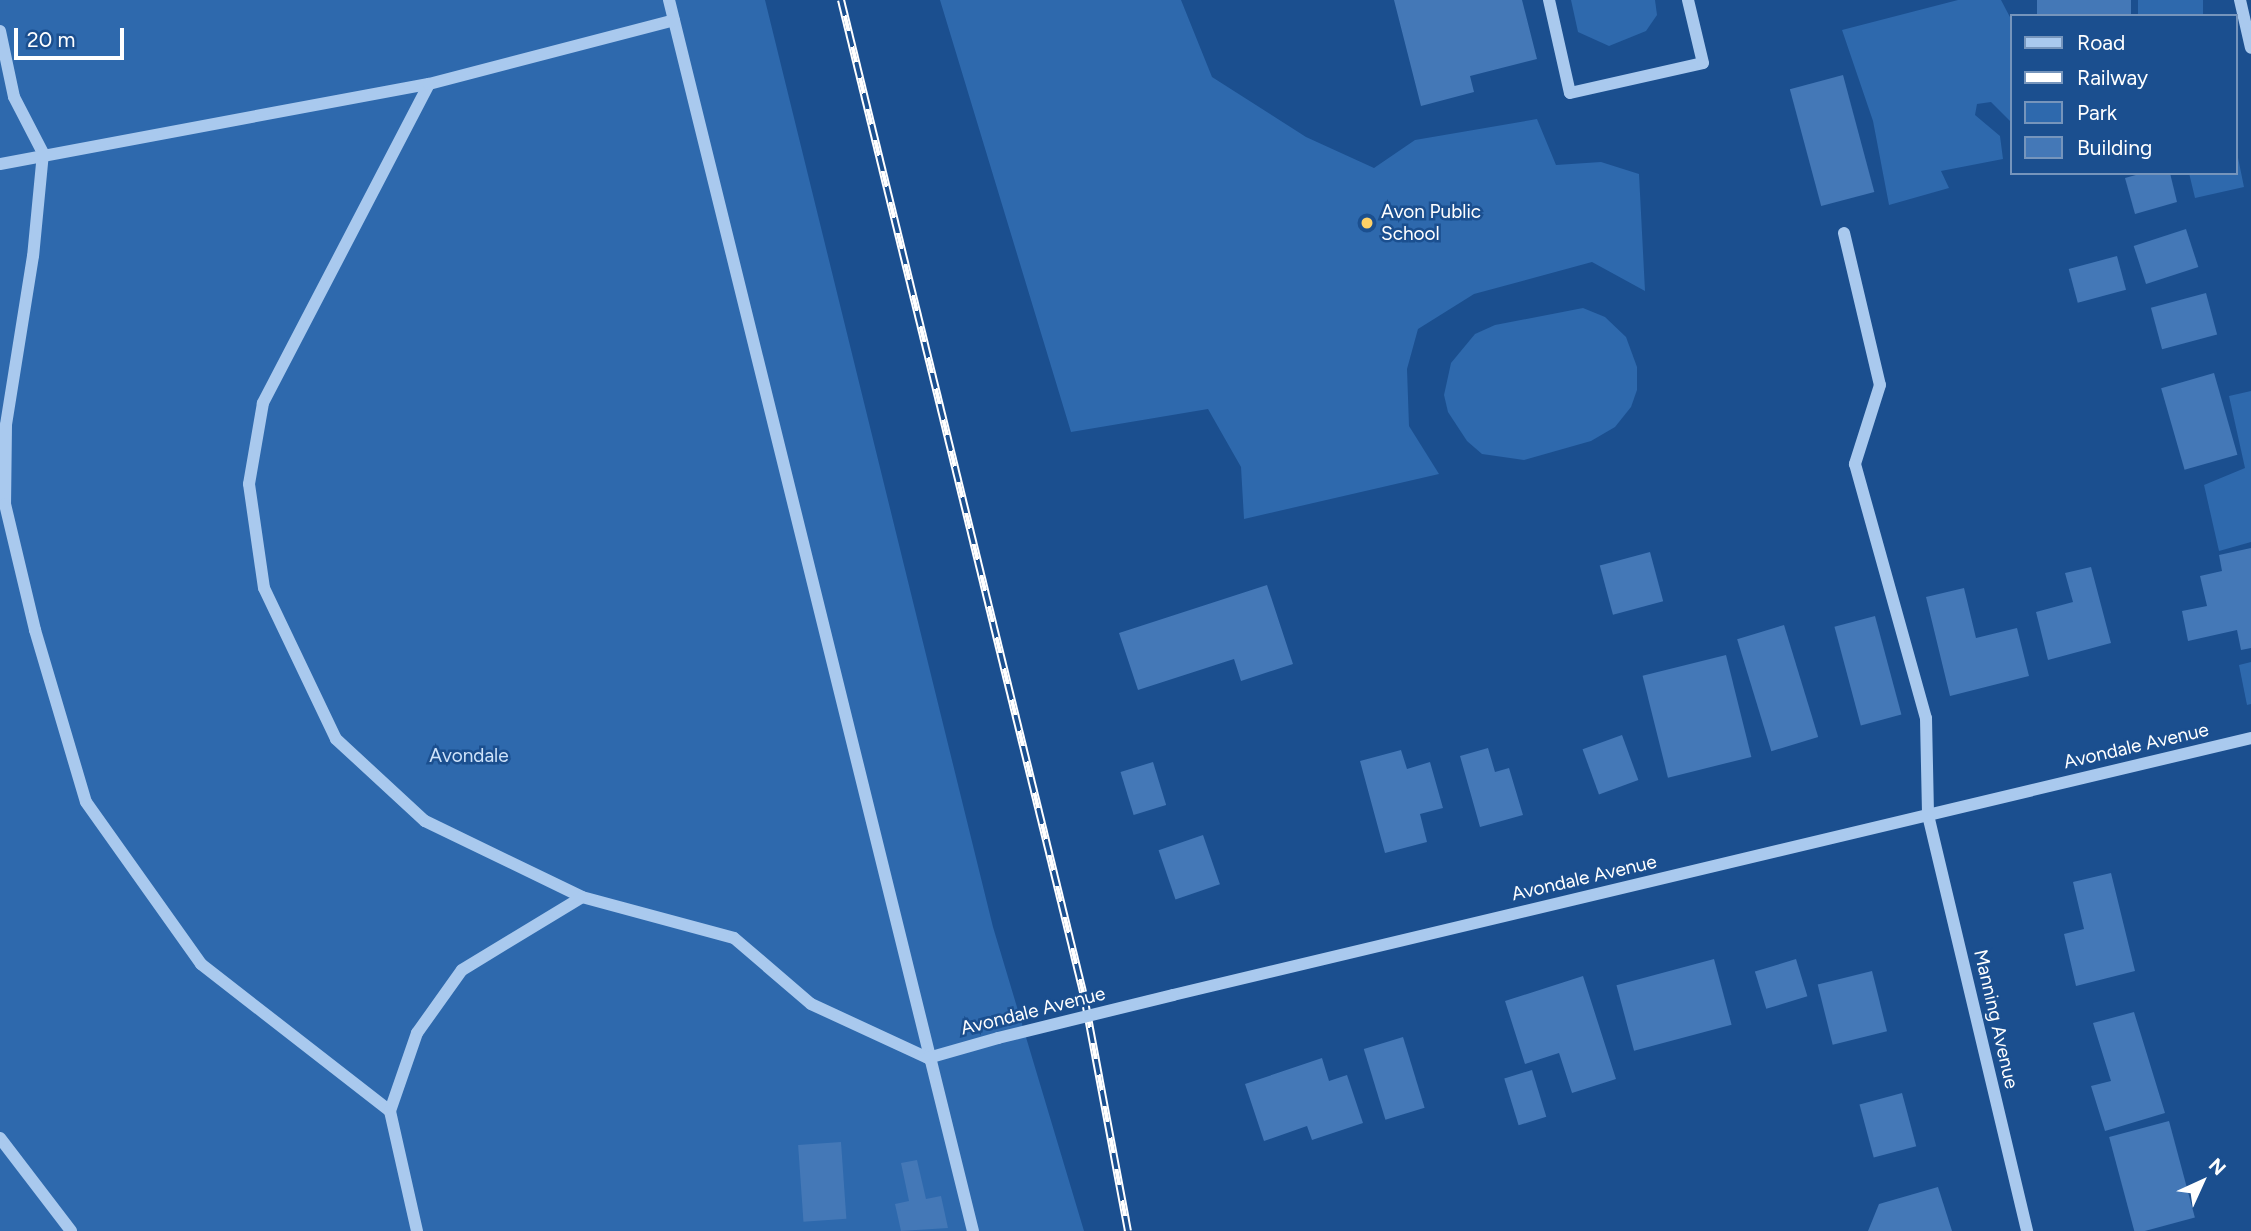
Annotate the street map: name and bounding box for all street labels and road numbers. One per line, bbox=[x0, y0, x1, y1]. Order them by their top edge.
street label: Avondale Avenue bbox=[2061, 718, 2211, 774]
street label: Avondale Avenue bbox=[1509, 850, 1659, 906]
street label: Manning Avenue bbox=[1969, 947, 2023, 1091]
street label: Avondale Avenue bbox=[958, 982, 1108, 1040]

